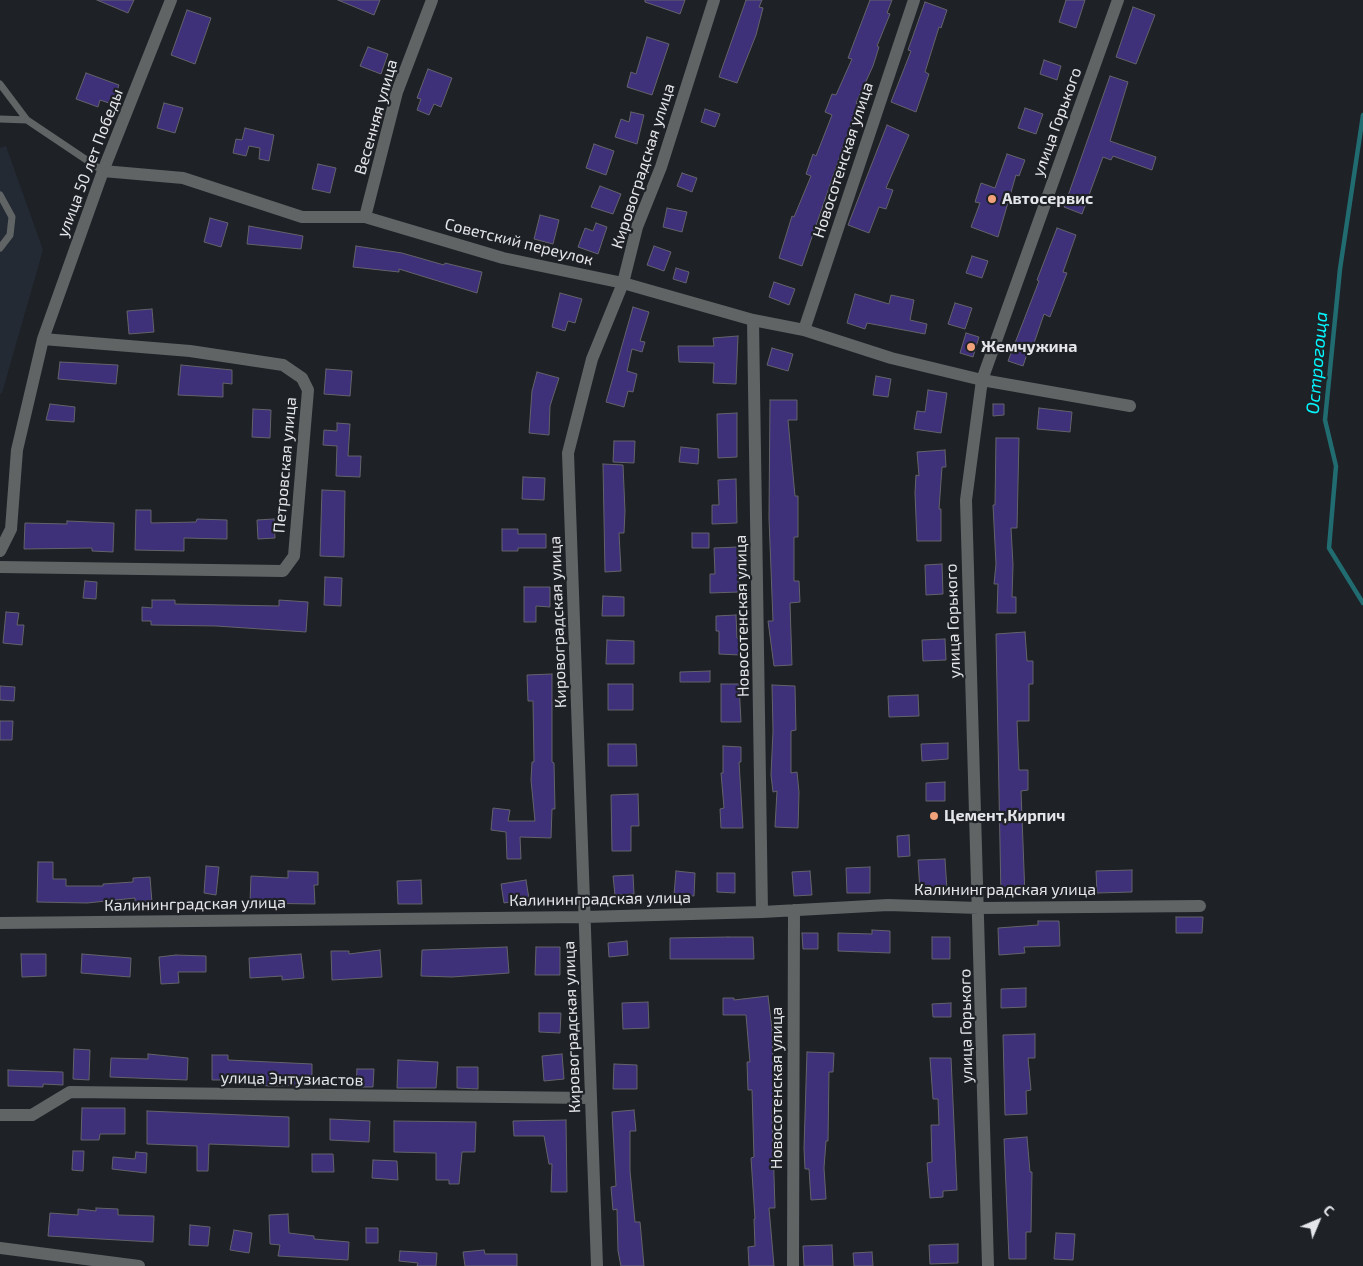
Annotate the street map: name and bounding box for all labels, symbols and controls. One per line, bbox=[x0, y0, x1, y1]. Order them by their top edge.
street label: Весенняя улица bbox=[350, 57, 402, 177]
street label: улица Горького bbox=[1028, 65, 1086, 179]
street label: Новосотенская улица bbox=[809, 80, 877, 240]
street label: Кировоградская улица bbox=[607, 81, 679, 251]
street label: улица 50 лет Победы bbox=[53, 86, 127, 240]
place label: Автосервис bbox=[1002, 189, 1093, 209]
marker: Автосервис bbox=[986, 193, 998, 205]
street label: Советский переулок bbox=[443, 214, 595, 270]
water label: Острогоща bbox=[1302, 311, 1332, 415]
place label: Жемчужина bbox=[981, 337, 1077, 357]
marker: Жемчужина bbox=[965, 341, 977, 353]
street label: Петровская улица bbox=[269, 396, 301, 534]
street label: Кировоградская улица bbox=[545, 535, 571, 709]
street label: Новосотенская улица bbox=[731, 535, 753, 697]
street label: улица Горького bbox=[941, 563, 965, 679]
place label: Цемент,Кирпич bbox=[944, 806, 1065, 826]
marker: Цемент,Кирпич bbox=[928, 810, 940, 822]
street label: Калининградская улица bbox=[914, 880, 1096, 900]
street label: Калининградская улица bbox=[509, 888, 691, 910]
street label: Калининградская улица bbox=[104, 893, 286, 915]
street label: Кировоградская улица bbox=[559, 940, 585, 1114]
street label: улица Горького bbox=[955, 968, 977, 1084]
street label: Новосотенская улица bbox=[767, 1007, 787, 1169]
street label: улица Энтузиастов bbox=[220, 1068, 364, 1090]
north arrow bbox=[1293, 1196, 1343, 1246]
text: С bbox=[1320, 1201, 1338, 1219]

